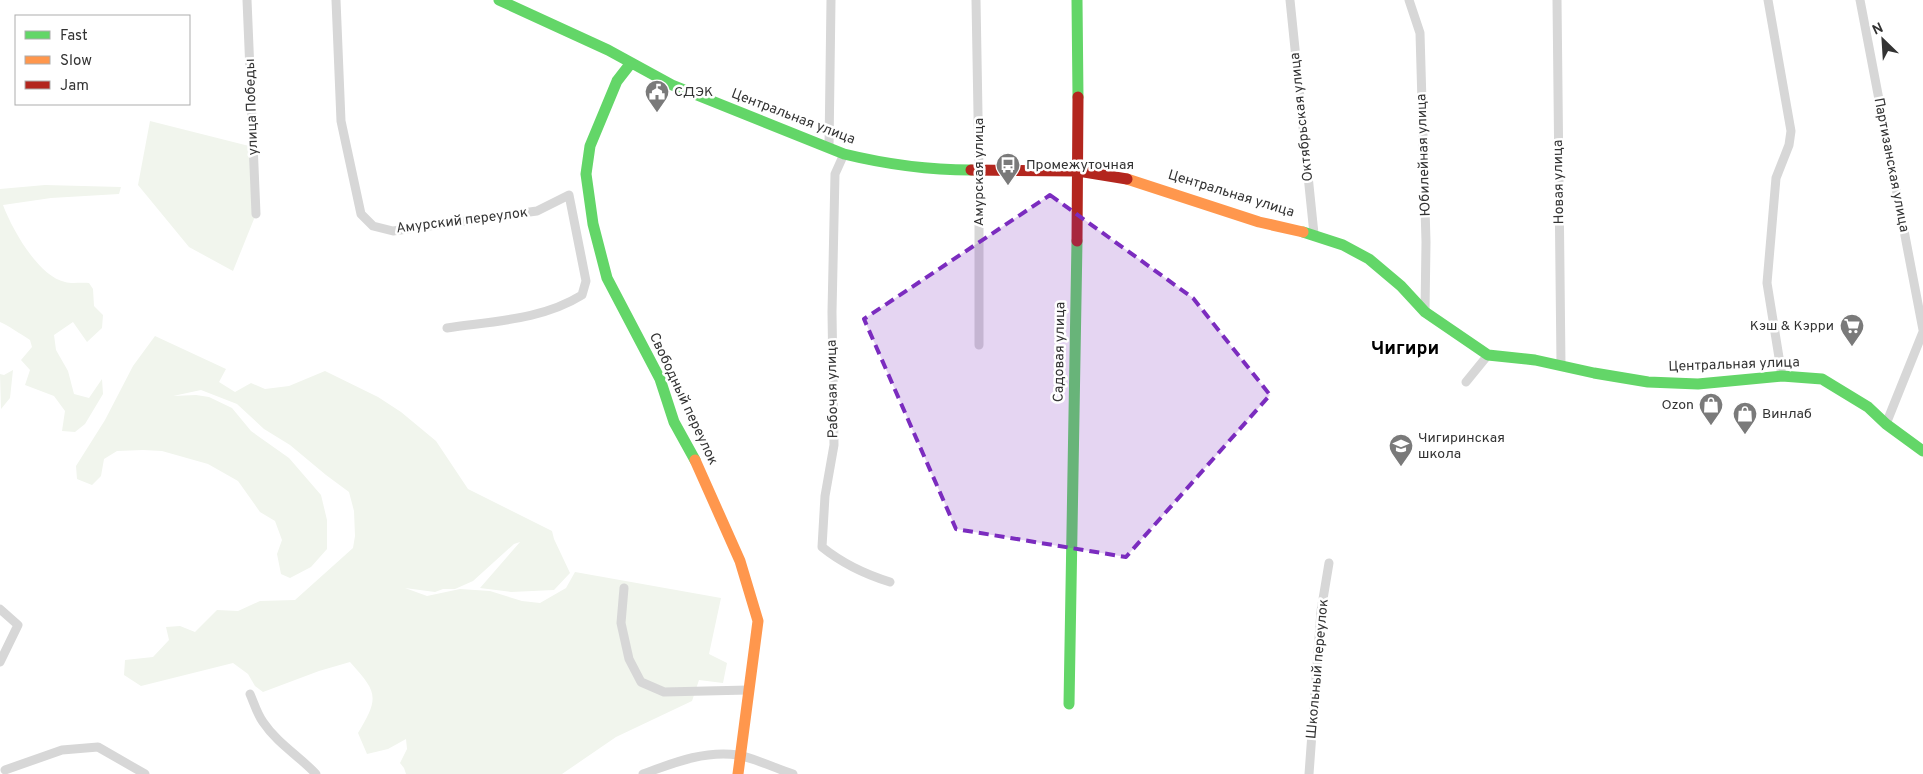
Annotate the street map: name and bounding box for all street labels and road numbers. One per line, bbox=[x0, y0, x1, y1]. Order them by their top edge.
street label: Октябрьская улица bbox=[1287, 52, 1317, 182]
street label: улица Победы bbox=[242, 58, 262, 156]
street label: Центральная улица bbox=[729, 86, 857, 148]
street label: Юбилейная улица bbox=[1413, 93, 1435, 217]
street label: Партизанская улица bbox=[1870, 96, 1912, 234]
street label: Амурская улица bbox=[971, 118, 988, 226]
street label: Новая улица bbox=[1550, 140, 1568, 224]
street label: Центральная улица bbox=[1166, 167, 1296, 221]
street label: Амурский переулок bbox=[395, 204, 529, 238]
street label: Садовая улица bbox=[1051, 302, 1069, 402]
street label: Свободный переулок bbox=[645, 330, 721, 468]
street label: Рабочая улица bbox=[824, 339, 842, 439]
street label: Центральная улица bbox=[1668, 354, 1800, 376]
street label: Школьный переулок bbox=[1303, 598, 1333, 740]

